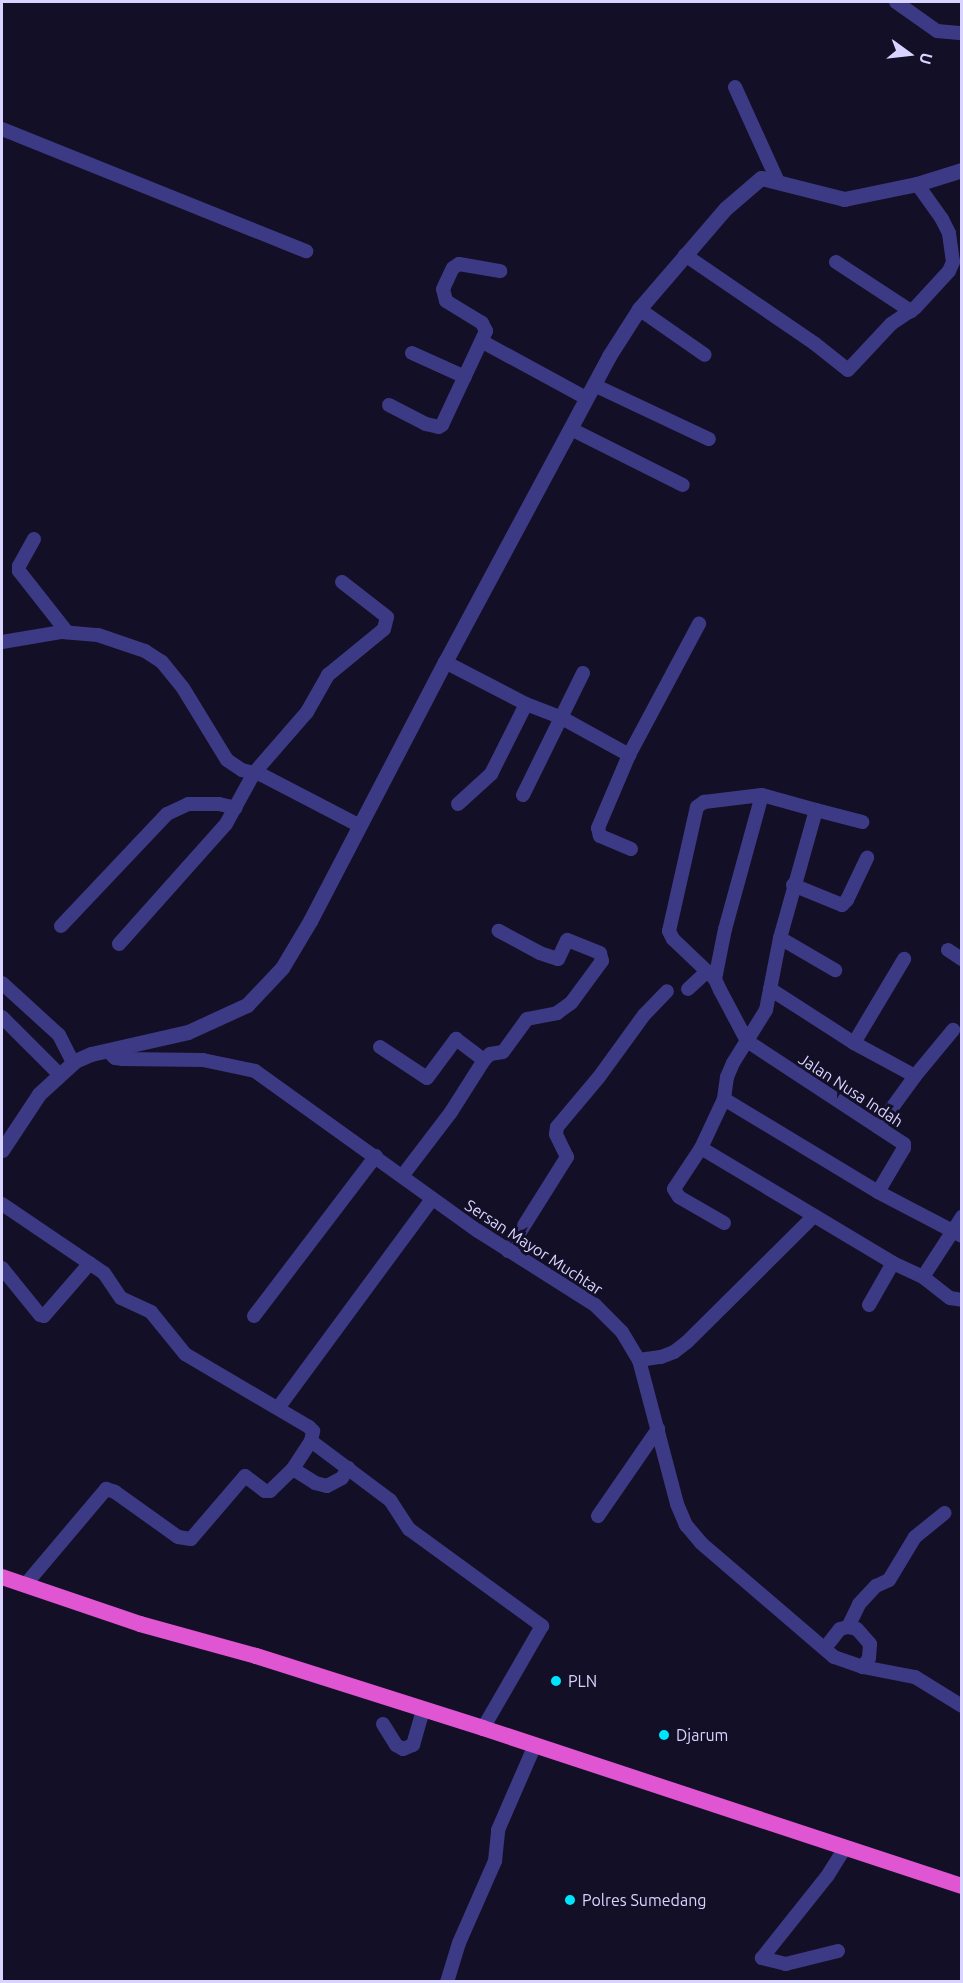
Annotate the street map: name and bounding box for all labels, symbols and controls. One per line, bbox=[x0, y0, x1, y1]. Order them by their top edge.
north arrow bbox=[879, 24, 939, 84]
text: U bbox=[916, 51, 937, 66]
street label: Jalan Nusa Indah bbox=[795, 1049, 907, 1131]
street label: Sersan Mayor Muchtar bbox=[462, 1195, 606, 1299]
place label: PLN bbox=[568, 1671, 597, 1691]
marker: PLN bbox=[549, 1674, 563, 1688]
place label: Djarum bbox=[676, 1725, 728, 1745]
marker: Djarum bbox=[657, 1728, 671, 1742]
place label: Polres Sumedang bbox=[582, 1890, 707, 1910]
marker: Polres Sumedang bbox=[563, 1893, 577, 1907]

